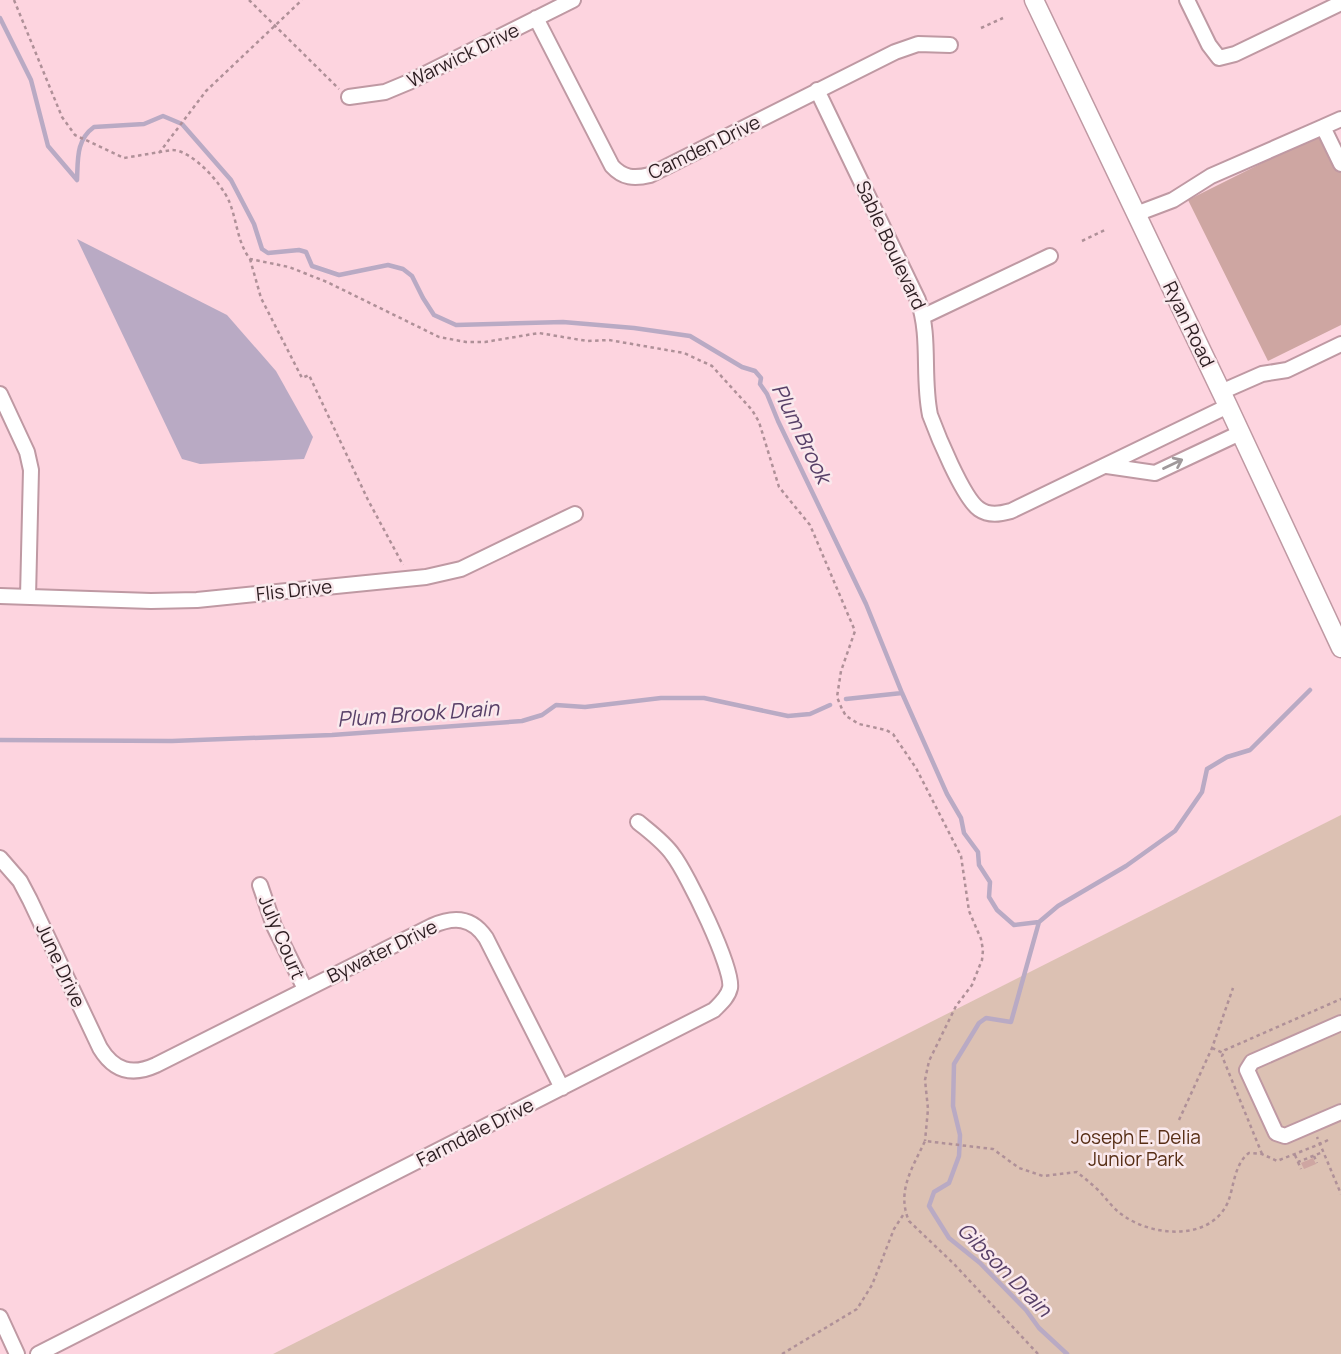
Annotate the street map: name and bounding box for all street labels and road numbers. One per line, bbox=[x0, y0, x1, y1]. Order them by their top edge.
street label: Warwick Drive bbox=[403, 17, 523, 93]
street label: Camden Drive bbox=[644, 109, 764, 185]
street label: Sable Boulevard bbox=[850, 176, 932, 314]
street label: Ryan Road bbox=[1157, 277, 1221, 371]
street label: Flis Drive bbox=[255, 573, 333, 607]
street label: July Court bbox=[253, 891, 311, 983]
street label: Bywater Drive bbox=[323, 913, 441, 989]
street label: June Drive bbox=[30, 918, 92, 1012]
street label: Farmdale Drive bbox=[412, 1091, 538, 1173]

